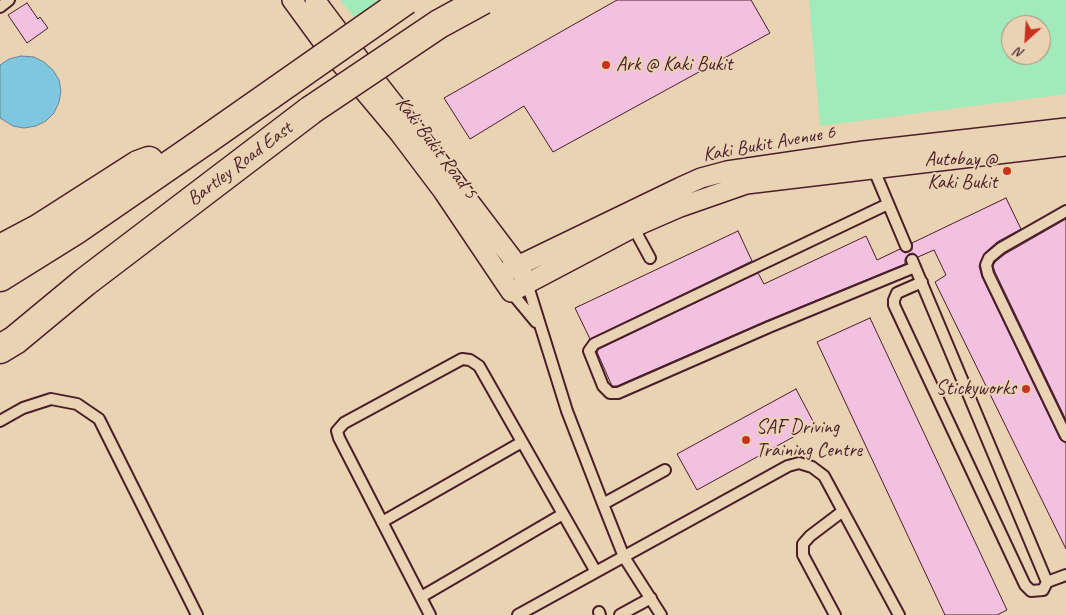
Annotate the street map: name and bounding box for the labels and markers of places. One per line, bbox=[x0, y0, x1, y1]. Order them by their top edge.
place label: Ark @ Kaki Bukit bbox=[616, 53, 732, 77]
marker: Ark @ Kaki Bukit bbox=[600, 59, 612, 71]
place label: Autobay @ Kaki Bukit bbox=[925, 148, 997, 195]
marker: Autobay @ Kaki Bukit bbox=[1001, 165, 1013, 177]
place label: Stickyworks bbox=[936, 377, 1016, 401]
marker: Stickyworks bbox=[1020, 383, 1032, 395]
place label: SAF Driving Training Centre bbox=[756, 416, 862, 463]
marker: SAF Driving Training Centre bbox=[740, 434, 752, 446]

